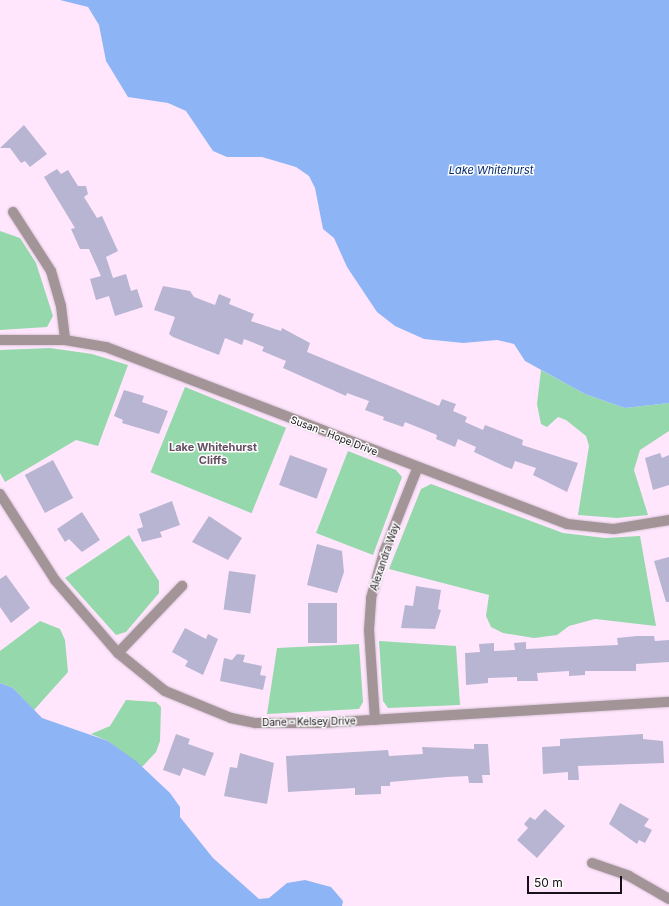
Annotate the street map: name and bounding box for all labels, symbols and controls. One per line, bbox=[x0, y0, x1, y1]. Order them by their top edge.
water label: Lake Whitehurst bbox=[449, 163, 533, 177]
street label: Susan - Hope Drive bbox=[289, 414, 379, 458]
district label: Lake Whitehurst Cliffs bbox=[169, 441, 257, 467]
street label: Alexandra Way bbox=[368, 522, 402, 592]
street label: Dane - Kelsey Drive bbox=[262, 715, 356, 729]
scale bar bbox=[529, 868, 624, 894]
text: 50 m bbox=[534, 875, 563, 890]

